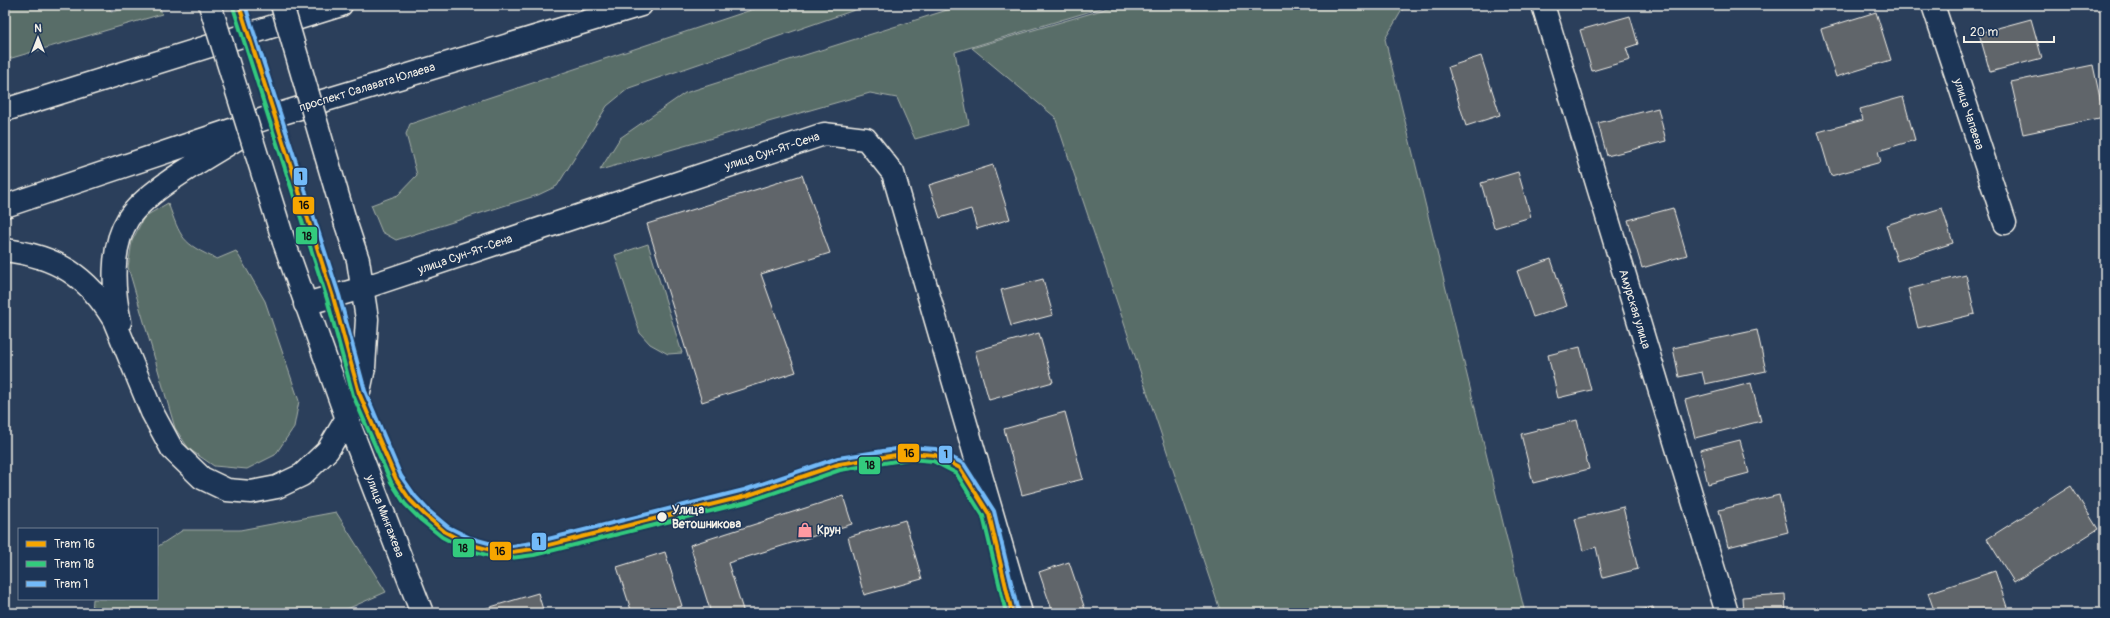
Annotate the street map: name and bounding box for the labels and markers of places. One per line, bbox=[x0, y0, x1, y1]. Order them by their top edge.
place label: Улица Ветошникова bbox=[672, 503, 742, 532]
marker: Улица Ветошникова bbox=[655, 510, 669, 524]
shop icon: Крун bbox=[796, 521, 814, 539]
place label: Крун bbox=[817, 523, 841, 538]

